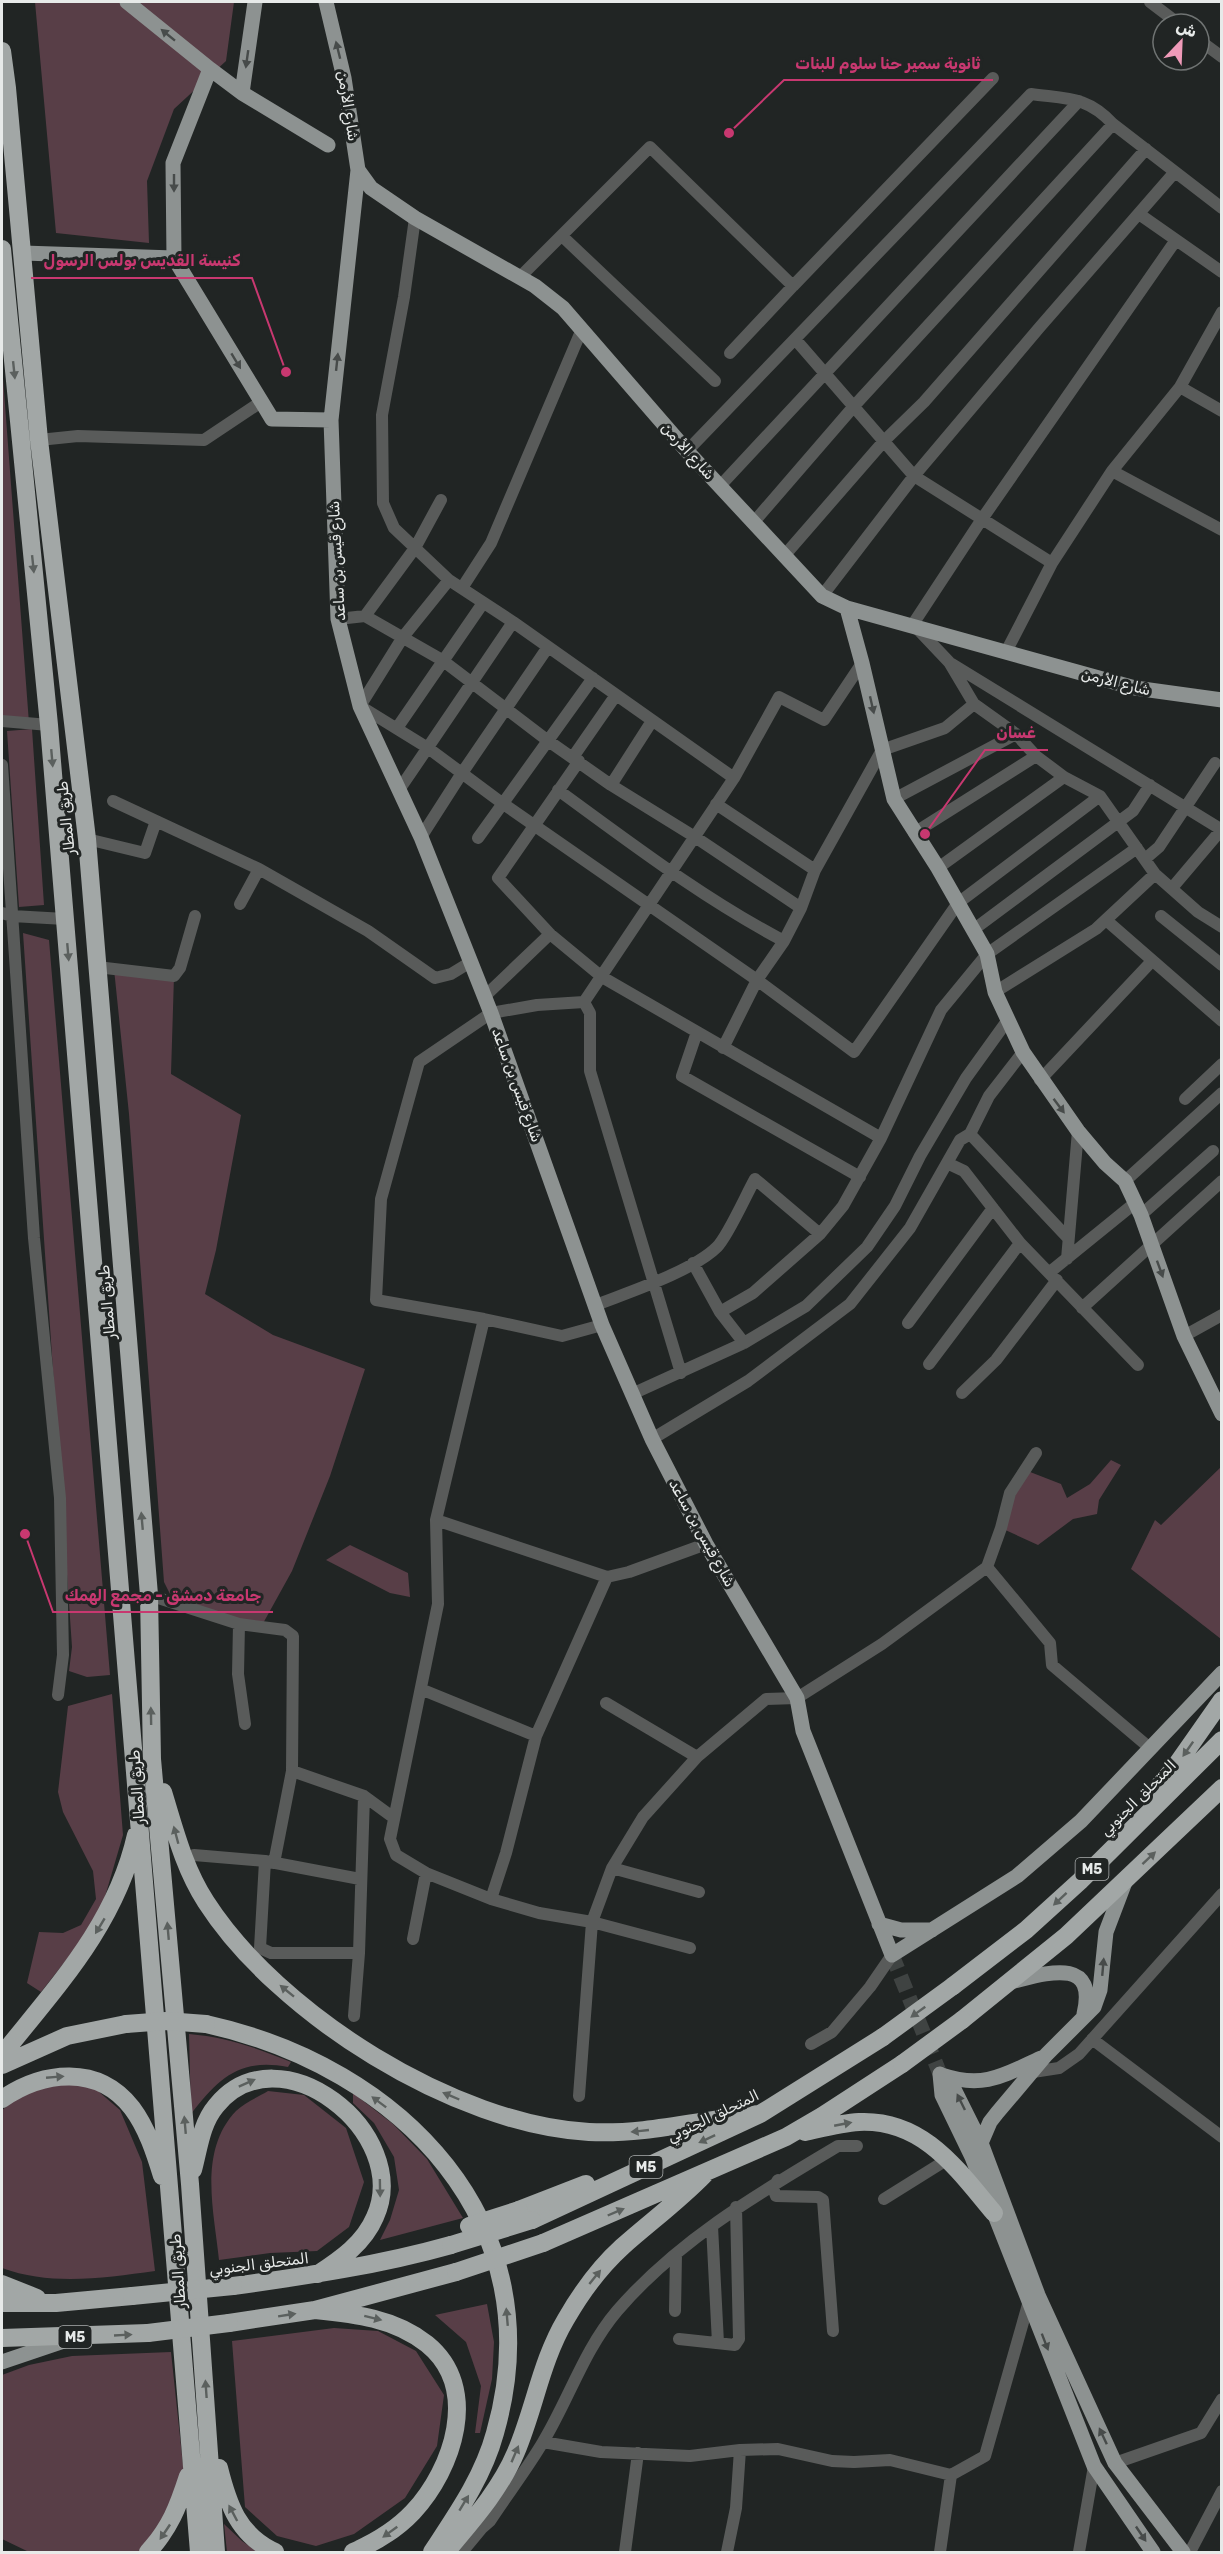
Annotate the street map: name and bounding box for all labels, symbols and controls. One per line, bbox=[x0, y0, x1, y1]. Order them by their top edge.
north arrow bbox=[1151, 12, 1211, 72]
text: ش bbox=[1174, 16, 1200, 41]
one-way arrow bbox=[161, 29, 176, 42]
one-way arrow bbox=[332, 41, 342, 59]
callout: ثانوية سمير حنا سلوم للبنات bbox=[784, 46, 993, 80]
one-way arrow bbox=[242, 50, 251, 69]
text: ثانوية سمير حنا سلوم للبنات bbox=[795, 54, 981, 74]
street label: شارع الأرمن bbox=[332, 70, 362, 143]
one-way arrow bbox=[169, 173, 179, 192]
callout: كنيسة القديس بولس الرسول bbox=[31, 244, 252, 278]
text: كنيسة القديس بولس الرسول bbox=[44, 251, 240, 270]
one-way arrow bbox=[332, 352, 342, 371]
one-way arrow bbox=[231, 353, 242, 369]
one-way arrow bbox=[9, 360, 19, 379]
street label: شارع الأرمن bbox=[656, 419, 718, 485]
street label: شارع قيس بن ساعد bbox=[325, 500, 351, 622]
one-way arrow bbox=[28, 554, 38, 573]
street label: شارع الأرمن bbox=[1079, 665, 1153, 701]
one-way arrow bbox=[867, 696, 877, 714]
callout: غسان bbox=[985, 716, 1048, 750]
text: غسان bbox=[996, 723, 1036, 742]
one-way arrow bbox=[47, 748, 57, 767]
street label: طريق المطار bbox=[53, 780, 79, 857]
one-way arrow bbox=[63, 943, 73, 962]
street label: شارع قيس بن ساعد bbox=[486, 1025, 546, 1145]
one-way arrow bbox=[1053, 1097, 1065, 1113]
one-way arrow bbox=[1156, 1260, 1166, 1278]
street label: طريق المطار bbox=[95, 1264, 119, 1341]
street label: شارع قيس بن ساعد bbox=[663, 1476, 739, 1591]
one-way arrow bbox=[138, 1512, 147, 1531]
callout: جامعة دمشق - مجمع الهمك bbox=[53, 1578, 273, 1612]
text: جامعة دمشق - مجمع الهمك bbox=[65, 1586, 262, 1607]
one-way arrow bbox=[147, 1706, 156, 1725]
one-way arrow bbox=[1182, 1740, 1194, 1756]
street label: طريق المطار bbox=[125, 1749, 149, 1826]
street label: المتحلق الجنوبي bbox=[1096, 1756, 1182, 1842]
one-way arrow bbox=[171, 1826, 180, 1844]
one-way arrow bbox=[1141, 1851, 1156, 1865]
road number: M5 bbox=[1076, 1858, 1108, 1880]
one-way arrow bbox=[1053, 1892, 1068, 1905]
one-way arrow bbox=[95, 1918, 106, 1934]
one-way arrow bbox=[163, 1922, 172, 1941]
one-way arrow bbox=[1098, 1957, 1107, 1976]
one-way arrow bbox=[279, 1985, 295, 1998]
one-way arrow bbox=[911, 2006, 927, 2018]
one-way arrow bbox=[45, 2072, 64, 2082]
one-way arrow bbox=[238, 2079, 255, 2088]
street label: المتحلق الجنوبي bbox=[664, 2086, 763, 2149]
one-way arrow bbox=[442, 2092, 459, 2101]
one-way arrow bbox=[956, 2093, 966, 2111]
one-way arrow bbox=[372, 2096, 388, 2108]
one-way arrow bbox=[180, 2116, 190, 2135]
one-way arrow bbox=[833, 2119, 852, 2128]
one-way arrow bbox=[631, 2126, 650, 2136]
one-way arrow bbox=[699, 2134, 716, 2143]
road number: M5 bbox=[630, 2156, 662, 2178]
one-way arrow bbox=[376, 2178, 385, 2197]
one-way arrow bbox=[608, 2207, 626, 2217]
street label: طريق المطار bbox=[166, 2233, 190, 2310]
street label: المتحلق الجنوبي bbox=[208, 2249, 310, 2282]
one-way arrow bbox=[588, 2270, 600, 2285]
one-way arrow bbox=[502, 2307, 512, 2326]
one-way arrow bbox=[278, 2310, 297, 2319]
one-way arrow bbox=[364, 2313, 382, 2323]
road number: M5 bbox=[58, 2326, 92, 2348]
one-way arrow bbox=[113, 2330, 132, 2339]
one-way arrow bbox=[1041, 2333, 1050, 2351]
one-way arrow bbox=[201, 2380, 210, 2399]
one-way arrow bbox=[1098, 2427, 1107, 2444]
one-way arrow bbox=[510, 2444, 520, 2462]
one-way arrow bbox=[458, 2495, 469, 2511]
one-way arrow bbox=[228, 2504, 238, 2521]
one-way arrow bbox=[159, 2523, 170, 2540]
one-way arrow bbox=[383, 2526, 399, 2538]
one-way arrow bbox=[1135, 2526, 1146, 2542]

